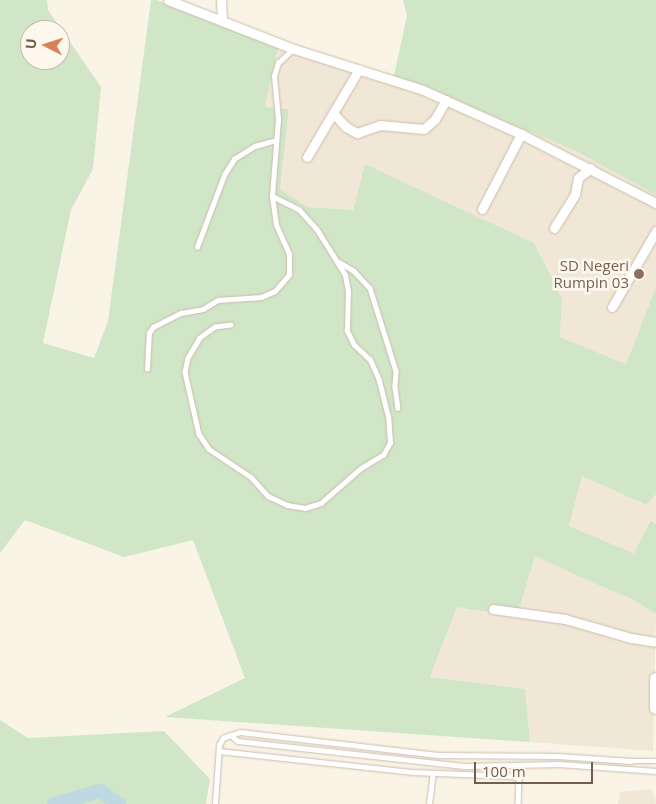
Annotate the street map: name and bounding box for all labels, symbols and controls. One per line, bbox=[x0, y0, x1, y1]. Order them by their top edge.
north arrow bbox=[20, 20, 70, 70]
text: U bbox=[21, 38, 40, 50]
place label: SD Negeri Rumpin 03 bbox=[553, 256, 629, 291]
marker: SD Negeri Rumpin 03 bbox=[633, 268, 645, 280]
scale bar bbox=[476, 752, 595, 784]
text: 100 m bbox=[482, 761, 526, 781]

